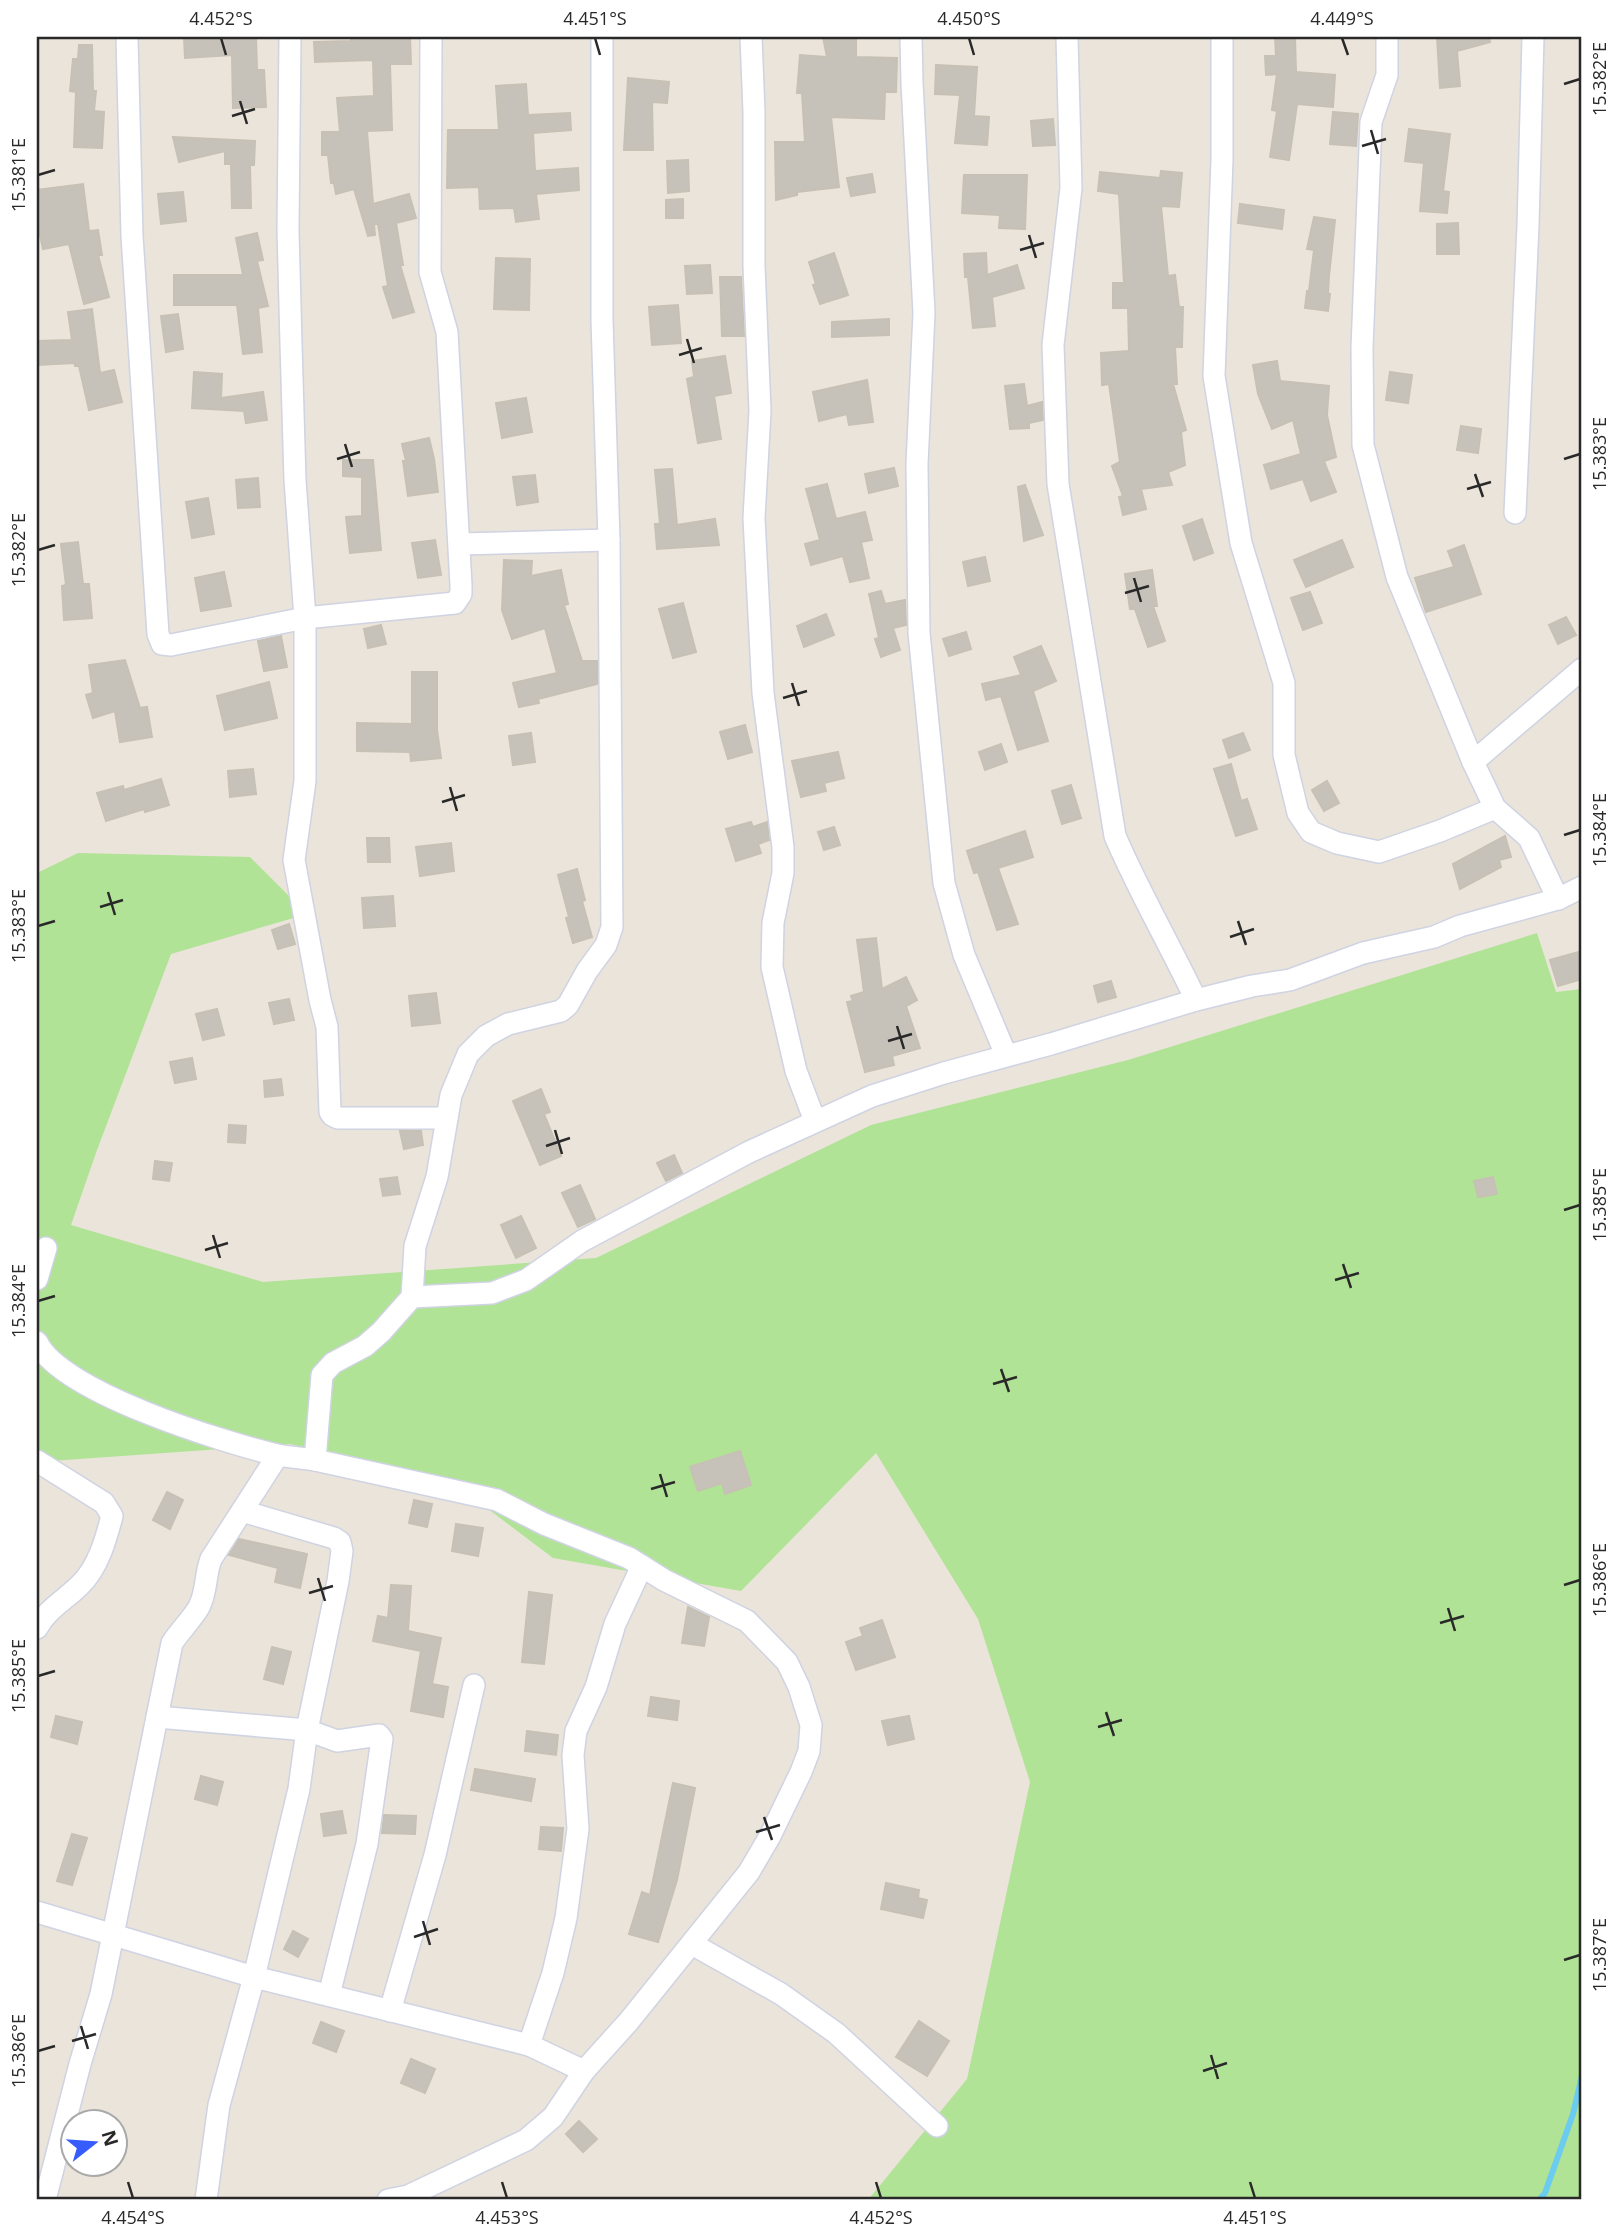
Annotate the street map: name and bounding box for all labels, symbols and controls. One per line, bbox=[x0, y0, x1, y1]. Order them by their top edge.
text: 4.452°S bbox=[189, 6, 253, 30]
text: 4.451°S bbox=[563, 6, 627, 30]
text: 4.450°S bbox=[937, 6, 1001, 30]
text: 4.449°S bbox=[1310, 6, 1374, 30]
text: 15.382°E bbox=[1587, 42, 1611, 116]
text: 15.381°E bbox=[6, 138, 30, 212]
text: 15.383°E bbox=[1587, 417, 1611, 491]
text: 15.382°E bbox=[6, 513, 30, 587]
text: 15.384°E bbox=[1587, 793, 1611, 867]
text: 15.383°E bbox=[6, 889, 30, 963]
text: 15.385°E bbox=[1587, 1168, 1611, 1242]
text: 15.384°E bbox=[6, 1264, 30, 1338]
text: 15.386°E bbox=[1587, 1543, 1611, 1617]
text: 15.385°E bbox=[6, 1639, 30, 1713]
text: 15.387°E bbox=[1587, 1918, 1611, 1992]
text: 15.386°E bbox=[6, 2014, 30, 2088]
north arrow bbox=[60, 2108, 130, 2178]
text: N bbox=[96, 2127, 125, 2149]
text: 4.454°S bbox=[101, 2205, 165, 2229]
text: 4.453°S bbox=[475, 2205, 539, 2229]
text: 4.452°S bbox=[849, 2205, 913, 2229]
text: 4.451°S bbox=[1223, 2205, 1287, 2229]

